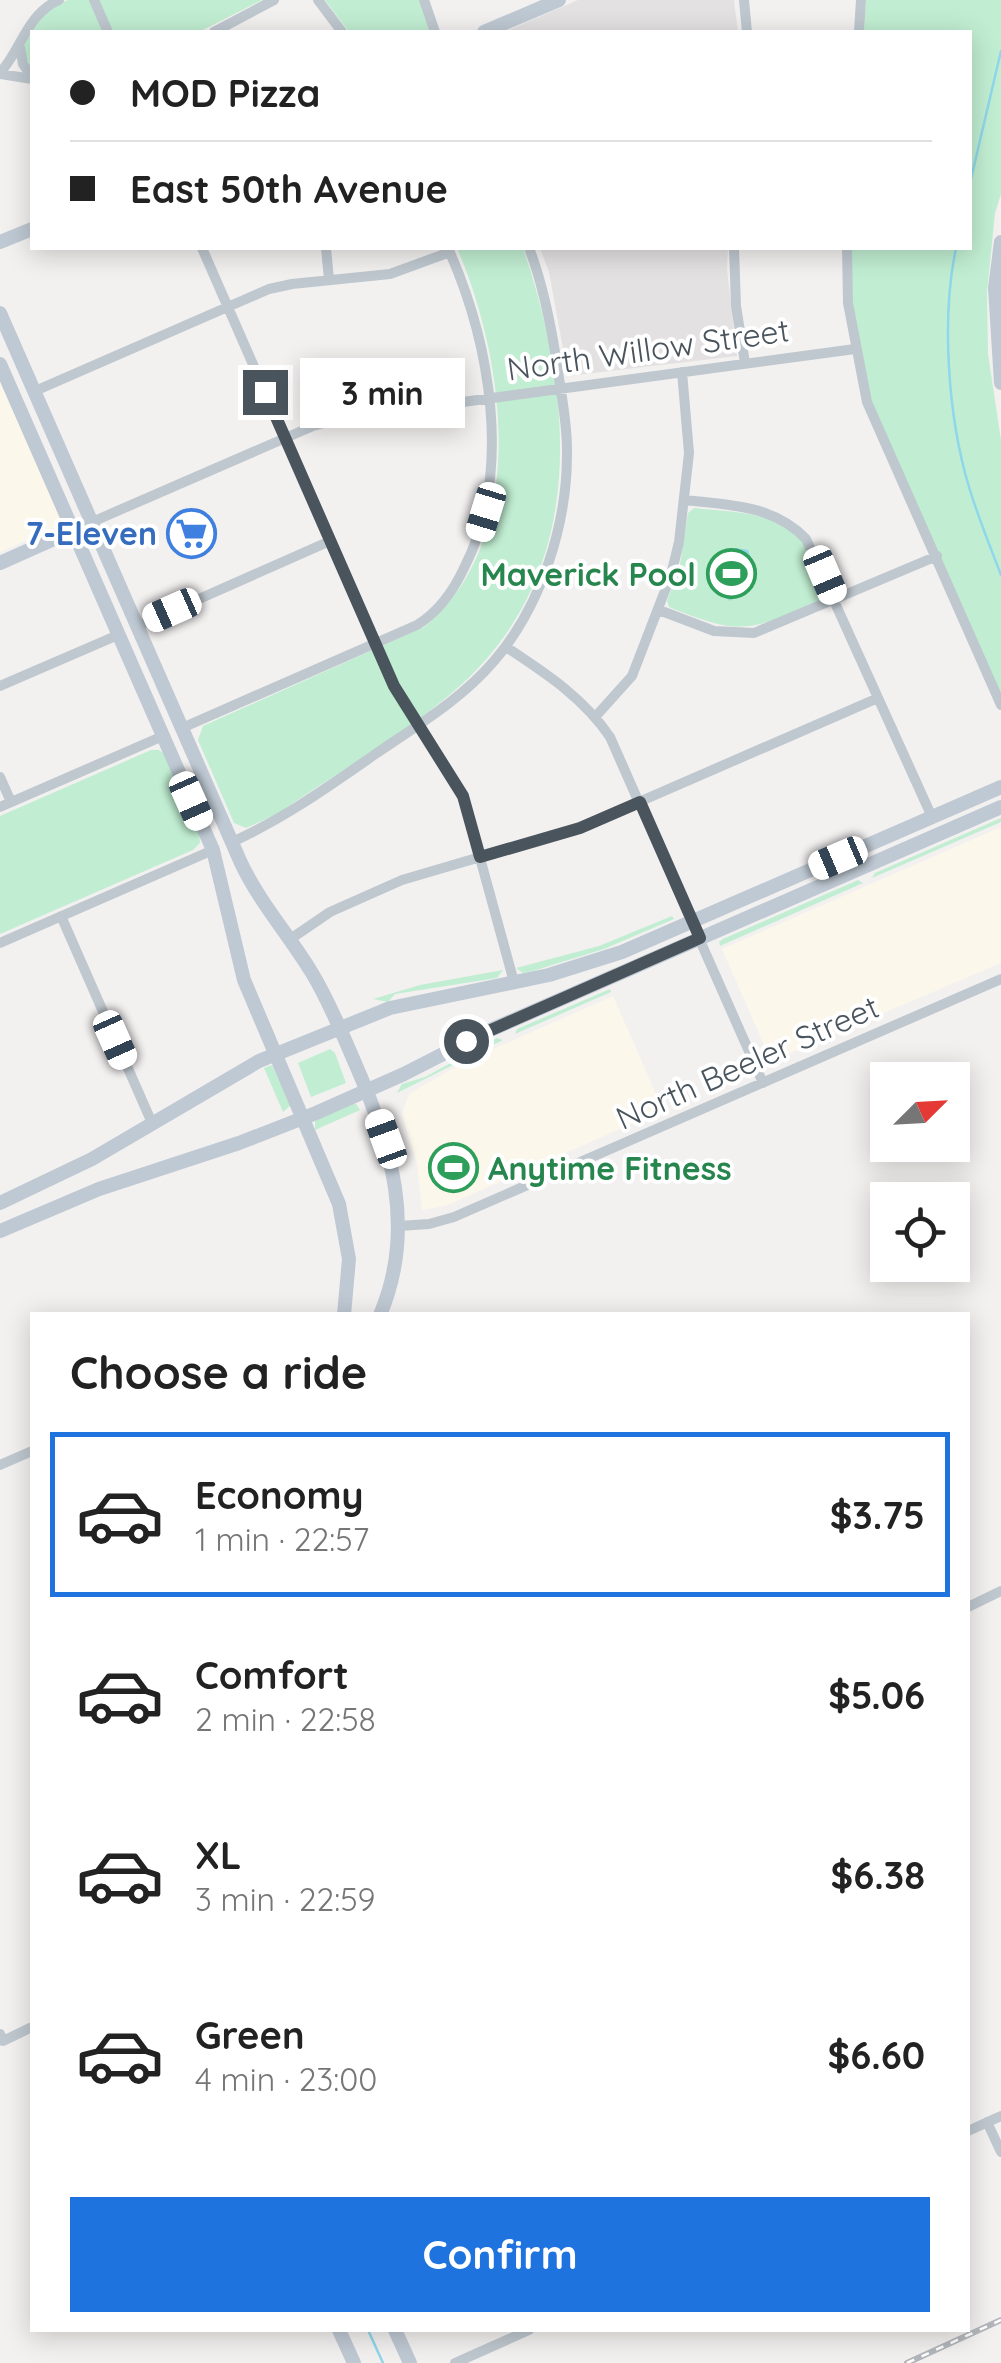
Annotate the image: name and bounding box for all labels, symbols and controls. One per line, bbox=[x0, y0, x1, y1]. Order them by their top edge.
text: MOD Pizza bbox=[130, 69, 320, 117]
text: East 50th Avenue bbox=[130, 165, 448, 213]
street label: North Willow Street bbox=[504, 309, 792, 389]
callout: 3 min bbox=[300, 357, 465, 427]
route end bbox=[243, 370, 288, 415]
text: 3 min bbox=[341, 373, 424, 413]
car bbox=[463, 479, 509, 545]
supermarket icon: 7-Eleven bbox=[166, 507, 218, 559]
place label: 7-Eleven bbox=[26, 513, 157, 553]
car bbox=[799, 542, 851, 608]
sports icon: Maverick Pool bbox=[705, 548, 757, 600]
place label: Maverick Pool bbox=[481, 554, 696, 594]
car bbox=[138, 584, 206, 636]
car bbox=[165, 767, 217, 835]
car bbox=[805, 832, 871, 884]
street label: North Beeler Street bbox=[609, 986, 885, 1138]
car bbox=[89, 1006, 141, 1074]
route start bbox=[444, 1019, 489, 1064]
north arrow bbox=[870, 1062, 970, 1162]
map controls bbox=[870, 1062, 970, 1282]
car bbox=[362, 1106, 410, 1172]
sports icon: Anytime Fitness bbox=[427, 1142, 479, 1194]
place label: Anytime Fitness bbox=[488, 1148, 732, 1188]
button: locate bbox=[870, 1182, 970, 1282]
text: Choose a ride bbox=[70, 1344, 367, 1400]
icon: car bbox=[75, 1470, 165, 1560]
text: Economy bbox=[195, 1471, 364, 1519]
text: $3.75 bbox=[830, 1491, 925, 1539]
text: 1 min · 22:57 bbox=[195, 1519, 369, 1559]
icon: car bbox=[75, 1650, 165, 1740]
text: Comfort bbox=[195, 1651, 349, 1699]
text: $5.06 bbox=[828, 1671, 925, 1719]
text: 2 min · 22:58 bbox=[195, 1699, 376, 1739]
icon: car bbox=[75, 1830, 165, 1920]
text: XL bbox=[195, 1831, 241, 1879]
text: $6.38 bbox=[831, 1851, 925, 1899]
text: 3 min · 22:59 bbox=[195, 1879, 375, 1919]
icon: car bbox=[75, 2010, 165, 2100]
text: Green bbox=[195, 2011, 305, 2059]
text: $6.60 bbox=[827, 2031, 925, 2079]
text: 4 min · 23:00 bbox=[195, 2059, 377, 2099]
button: Confirm bbox=[70, 2197, 930, 2312]

